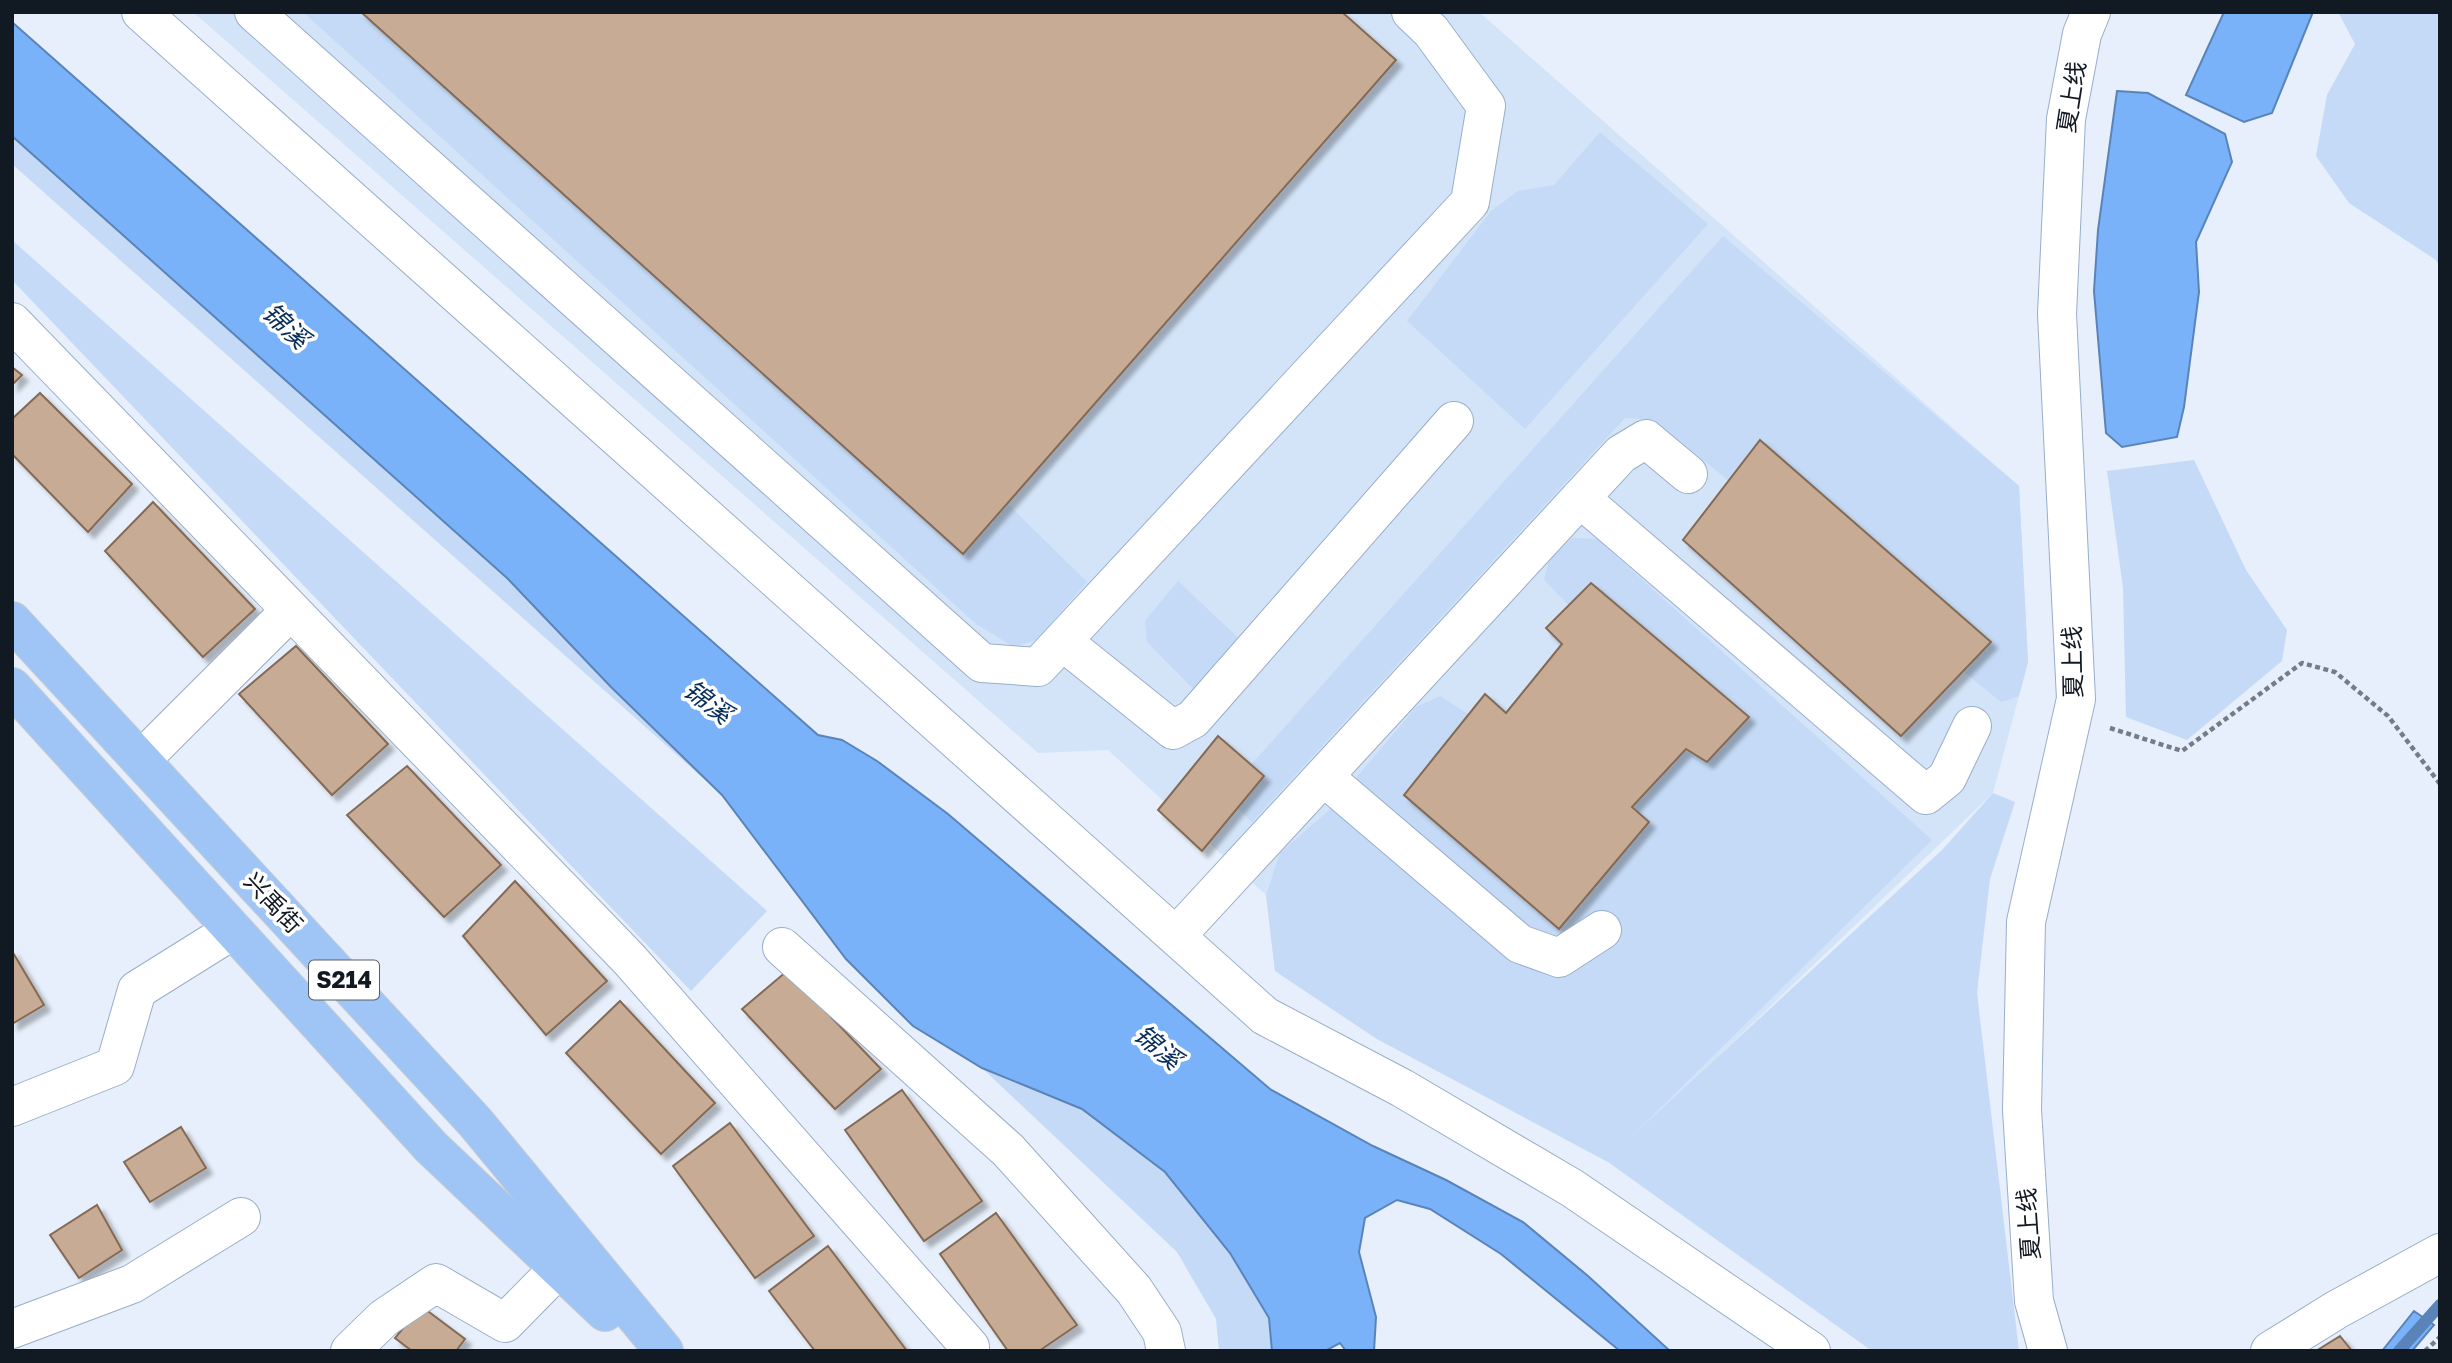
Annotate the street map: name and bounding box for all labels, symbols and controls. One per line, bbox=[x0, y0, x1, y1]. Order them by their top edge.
street label: 夏上线 bbox=[2051, 59, 2090, 135]
water label: 锦溪 bbox=[257, 297, 318, 357]
street label: 夏上线 bbox=[2056, 626, 2087, 698]
water label: 锦溪 bbox=[678, 674, 741, 731]
street label: 兴禹街 bbox=[239, 866, 309, 938]
road number: S214 bbox=[309, 960, 379, 1000]
water label: 锦溪 bbox=[1128, 1018, 1190, 1077]
street label: 夏上线 bbox=[2011, 1187, 2044, 1261]

